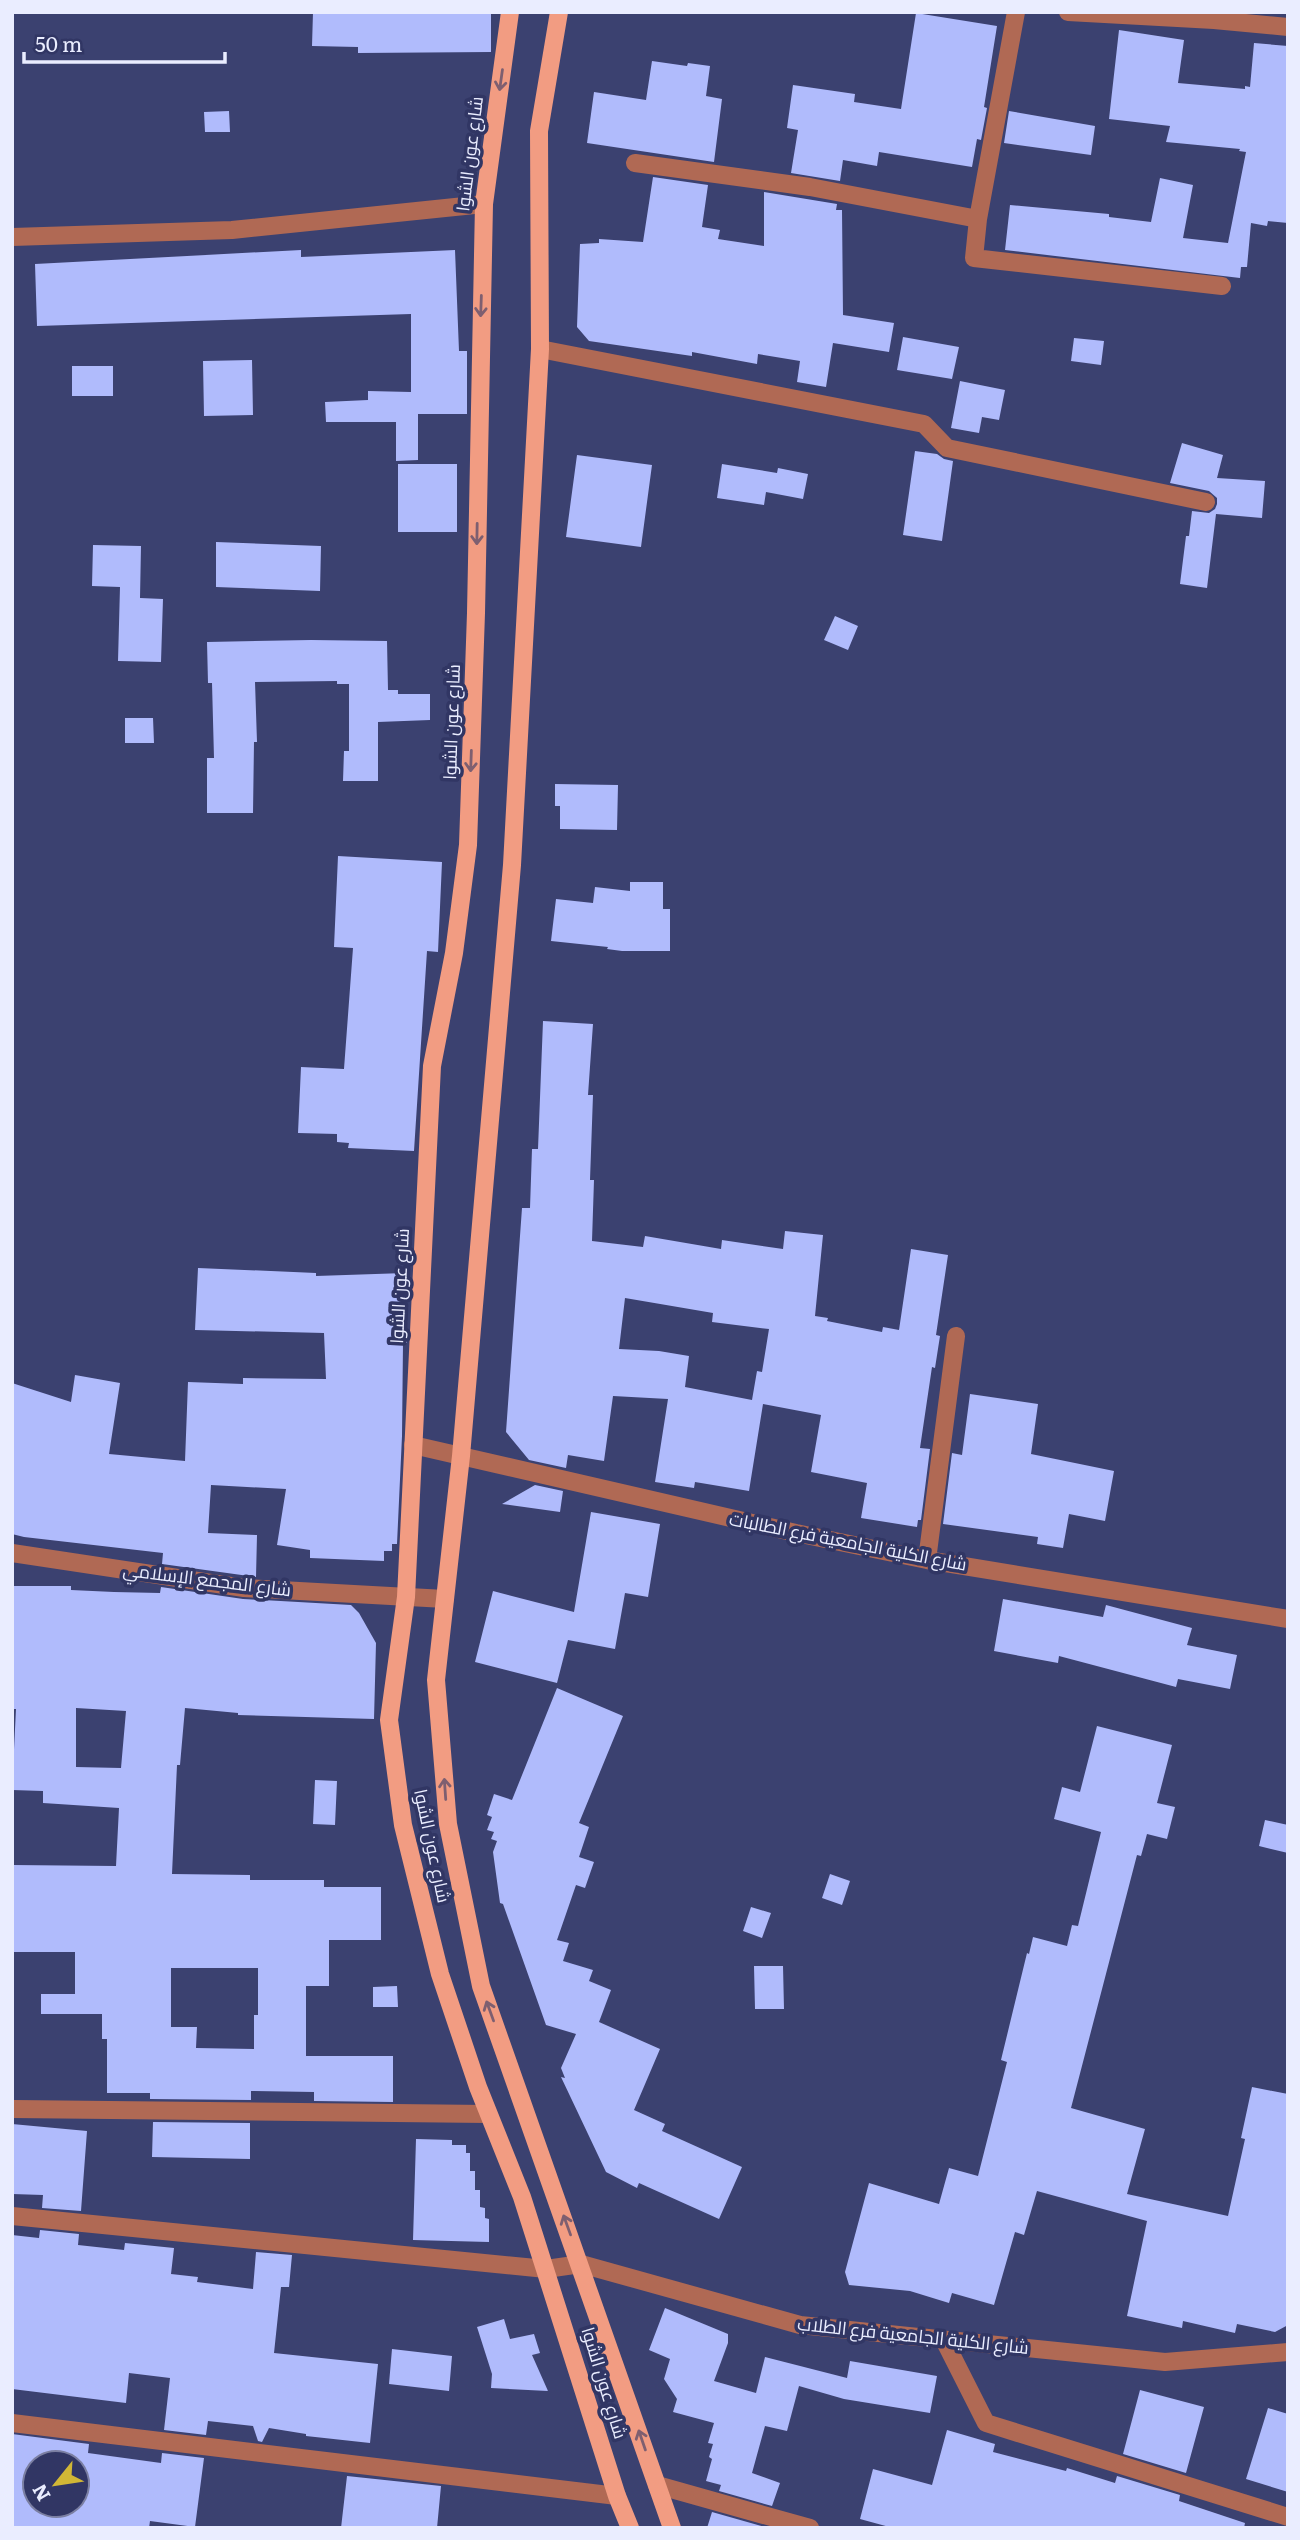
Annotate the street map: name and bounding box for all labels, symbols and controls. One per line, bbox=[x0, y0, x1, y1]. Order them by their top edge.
scale bar bbox=[24, 21, 226, 65]
text: 50 m bbox=[35, 27, 82, 58]
one-way arrow bbox=[494, 68, 507, 91]
street label: شارع عون الشوا bbox=[448, 95, 489, 213]
one-way arrow bbox=[474, 294, 488, 317]
one-way arrow bbox=[471, 522, 484, 545]
street label: شارع عون الشوا bbox=[435, 664, 466, 780]
one-way arrow bbox=[465, 749, 478, 772]
street label: شارع عون الشوا bbox=[382, 1227, 415, 1344]
street label: شارع الكلية الجامعية فرع الطالبات bbox=[727, 1504, 969, 1577]
street label: شارع المجمع الإسلامي bbox=[121, 1555, 293, 1604]
one-way arrow bbox=[438, 1778, 451, 1801]
street label: شارع عون الشوا bbox=[408, 1786, 459, 1905]
one-way arrow bbox=[483, 2001, 495, 2023]
one-way arrow bbox=[560, 2215, 572, 2237]
street label: شارع الكلية الجامعية فرع الطلاب bbox=[796, 2309, 1030, 2360]
street label: شارع عون الشوا bbox=[576, 2323, 635, 2442]
one-way arrow bbox=[635, 2430, 647, 2452]
north arrow bbox=[21, 2449, 91, 2519]
text: N bbox=[24, 2479, 57, 2507]

